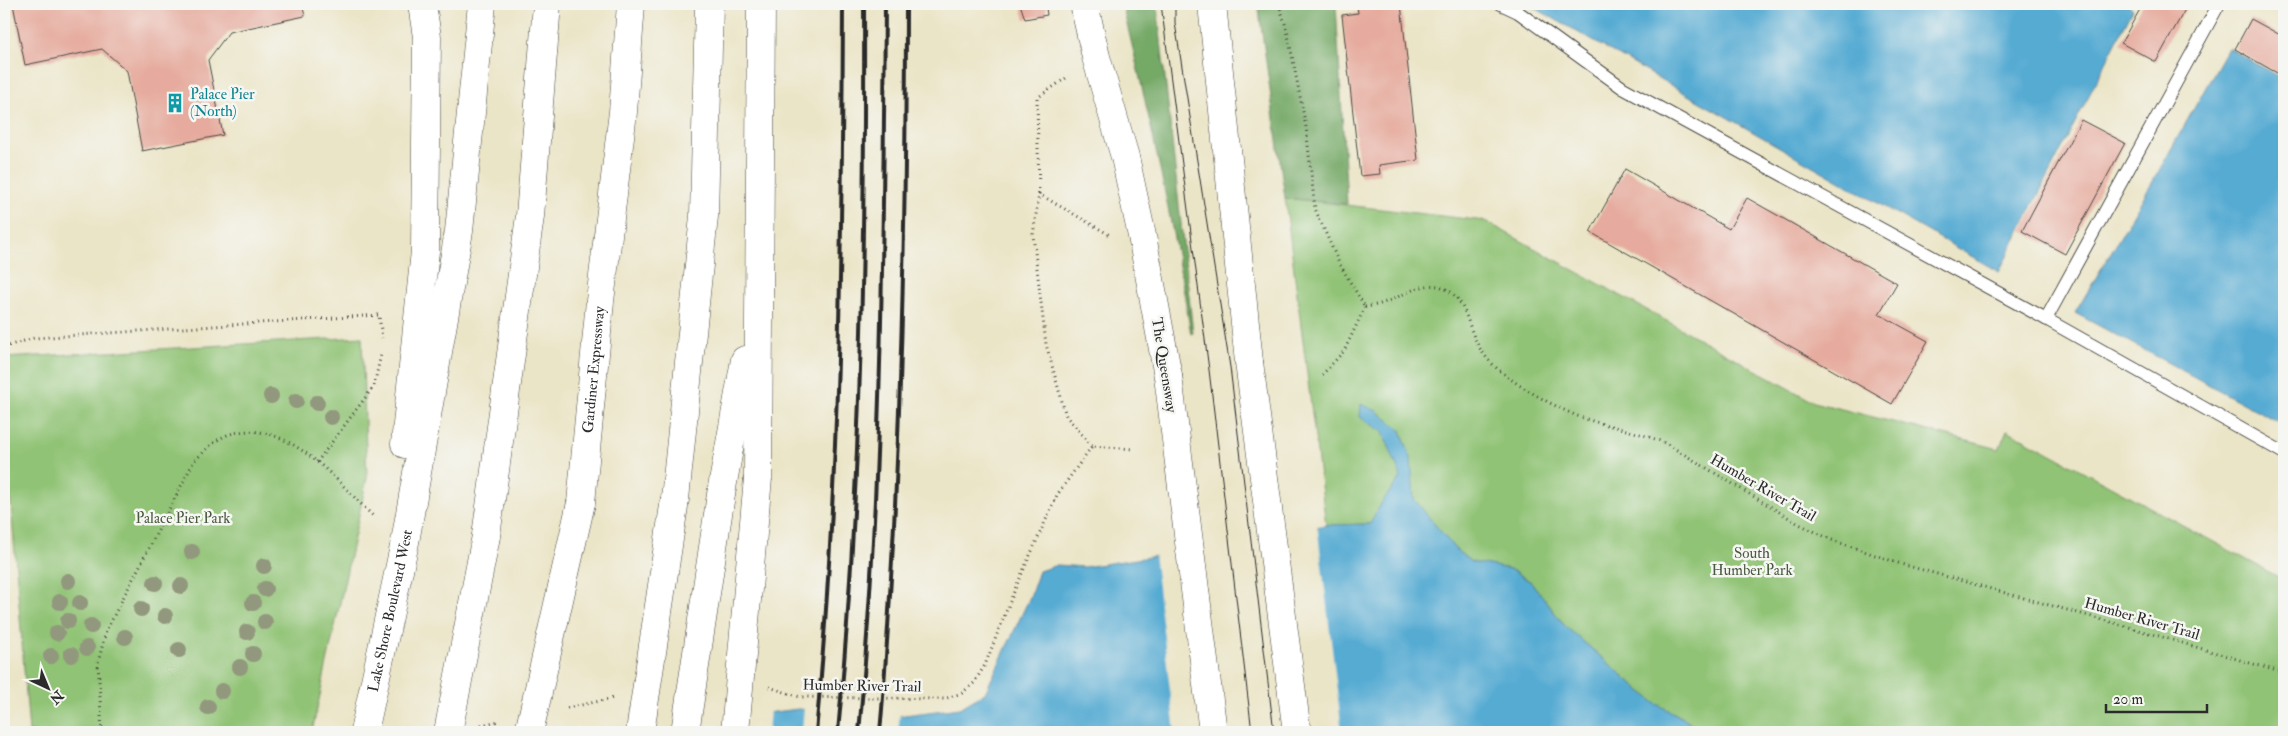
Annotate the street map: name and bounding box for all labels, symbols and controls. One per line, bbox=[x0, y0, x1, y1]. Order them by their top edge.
place label: Palace Pier (North) bbox=[190, 85, 255, 121]
building icon: Palace Pier (North) bbox=[164, 92, 186, 114]
street label: Gardiner Expressway bbox=[578, 305, 609, 434]
street label: The Queensway bbox=[1147, 316, 1181, 414]
street label: Humber River Trail bbox=[1707, 450, 1819, 526]
park label: Palace Pier Park bbox=[135, 509, 231, 528]
street label: Lake Shore Boulevard West bbox=[363, 528, 417, 694]
park label: South Humber Park bbox=[1711, 544, 1793, 580]
street label: Humber River Trail bbox=[2082, 593, 2202, 645]
north arrow bbox=[22, 664, 72, 714]
street label: Humber River Trail bbox=[802, 675, 922, 697]
scale bar bbox=[2106, 681, 2207, 713]
text: N bbox=[46, 686, 68, 708]
text: 20 m bbox=[2113, 690, 2143, 709]

